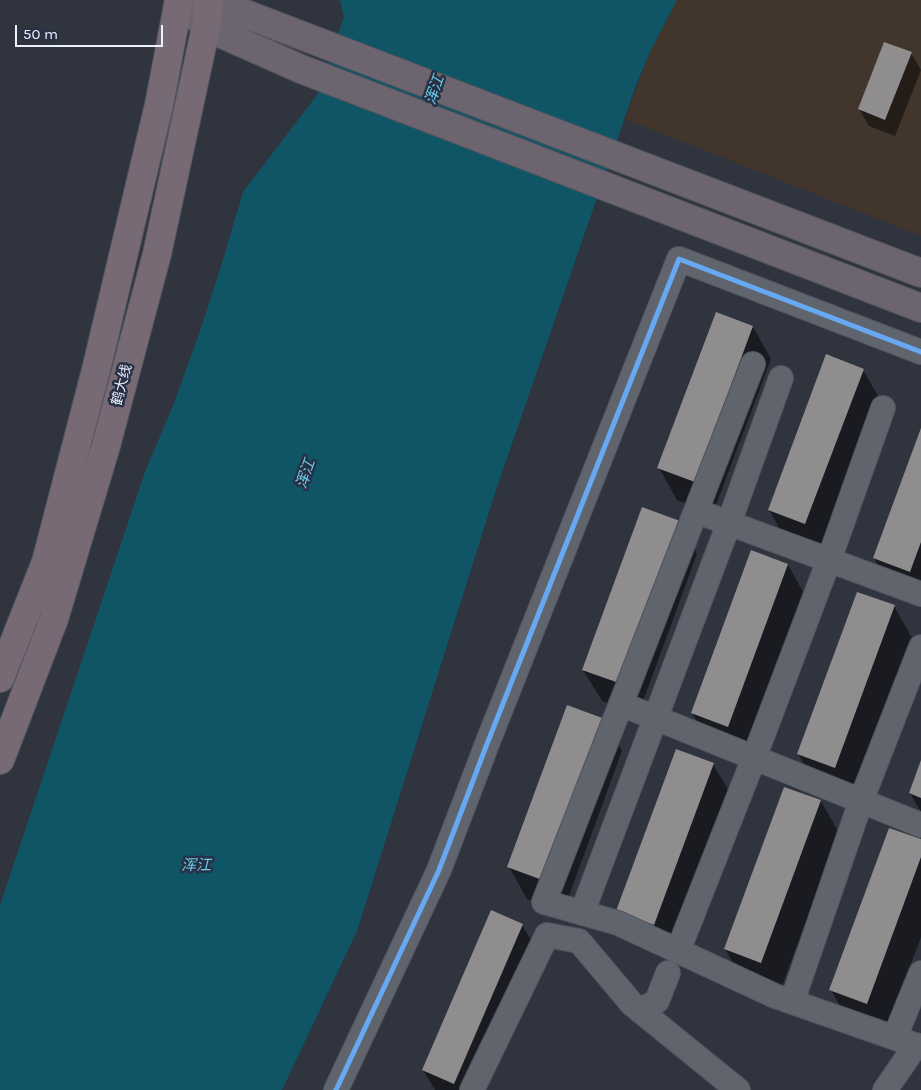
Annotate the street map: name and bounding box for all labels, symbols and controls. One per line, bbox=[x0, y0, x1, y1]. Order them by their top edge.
scale bar bbox=[18, 15, 165, 47]
text: 50 m bbox=[23, 25, 58, 43]
water label: 浑江 bbox=[422, 73, 448, 107]
street label: 鹤大线 bbox=[108, 363, 136, 407]
water label: 浑江 bbox=[293, 457, 319, 491]
water label: 浑江 bbox=[181, 857, 211, 875]

